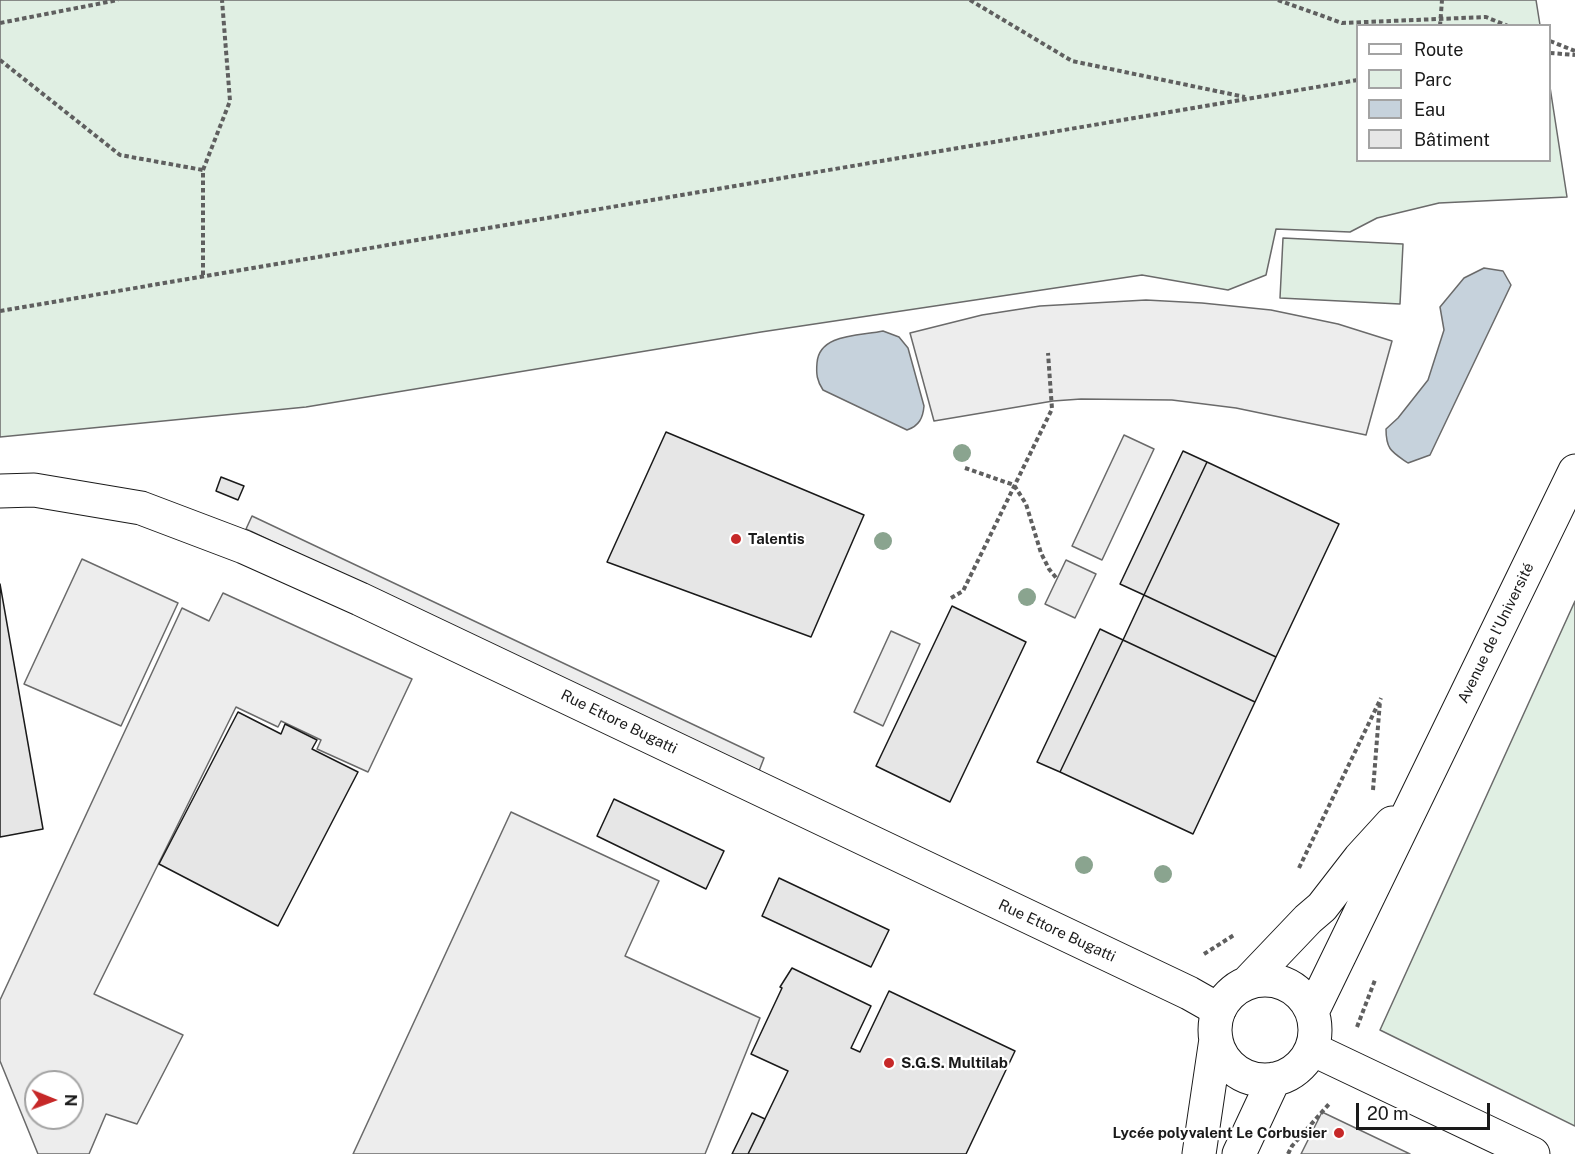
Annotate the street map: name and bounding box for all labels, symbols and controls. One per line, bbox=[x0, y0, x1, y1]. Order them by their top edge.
legend bbox=[1356, 24, 1551, 162]
text: Route bbox=[1414, 39, 1463, 60]
text: Parc bbox=[1414, 69, 1452, 90]
text: Eau bbox=[1414, 99, 1445, 120]
text: Bâtiment bbox=[1414, 129, 1490, 150]
place label: Talentis bbox=[748, 530, 805, 548]
marker: Talentis bbox=[729, 532, 743, 546]
street label: Avenue de l'Université bbox=[1454, 560, 1538, 706]
street label: Rue Ettore Bugatti bbox=[558, 686, 680, 758]
street label: Rue Ettore Bugatti bbox=[996, 896, 1118, 966]
place label: S.G.S. Multilab bbox=[901, 1054, 1008, 1072]
marker: S.G.S. Multilab bbox=[882, 1056, 896, 1070]
north arrow bbox=[24, 1070, 84, 1130]
scale bar bbox=[1359, 1091, 1492, 1129]
text: N bbox=[61, 1094, 80, 1107]
text: 20 m bbox=[1367, 1103, 1409, 1124]
place label: Lycée polyvalent Le Corbusier bbox=[1113, 1124, 1327, 1142]
marker: Lycée polyvalent Le Corbusier bbox=[1332, 1126, 1346, 1140]

